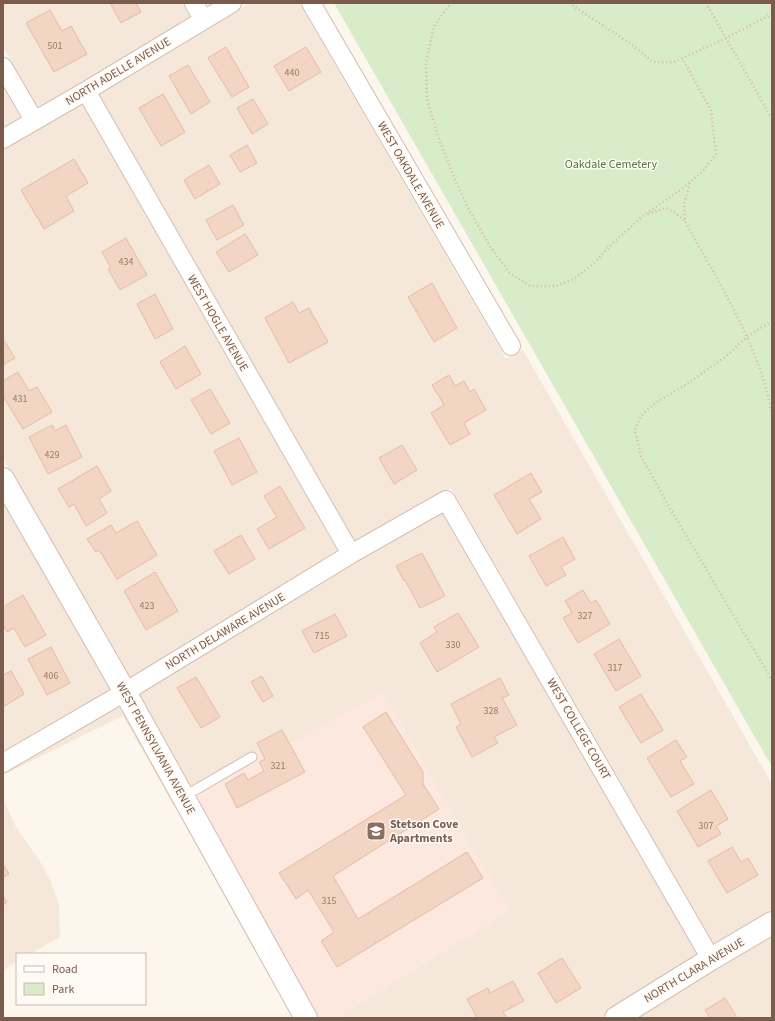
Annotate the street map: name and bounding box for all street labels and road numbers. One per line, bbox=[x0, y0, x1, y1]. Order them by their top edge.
street label: NORTH ADELLE AVENUE bbox=[62, 33, 174, 110]
street label: WEST OAKDALE AVENUE bbox=[373, 119, 448, 232]
street label: WEST HOGLE AVENUE bbox=[183, 272, 252, 375]
street label: NORTH DELAWARE AVENUE bbox=[162, 589, 288, 674]
street label: WEST COLLEGE COURT bbox=[543, 675, 615, 784]
street label: WEST PENNSYLVANIA AVENUE bbox=[112, 679, 199, 818]
street label: NORTH CLARA AVENUE bbox=[641, 934, 748, 1007]

